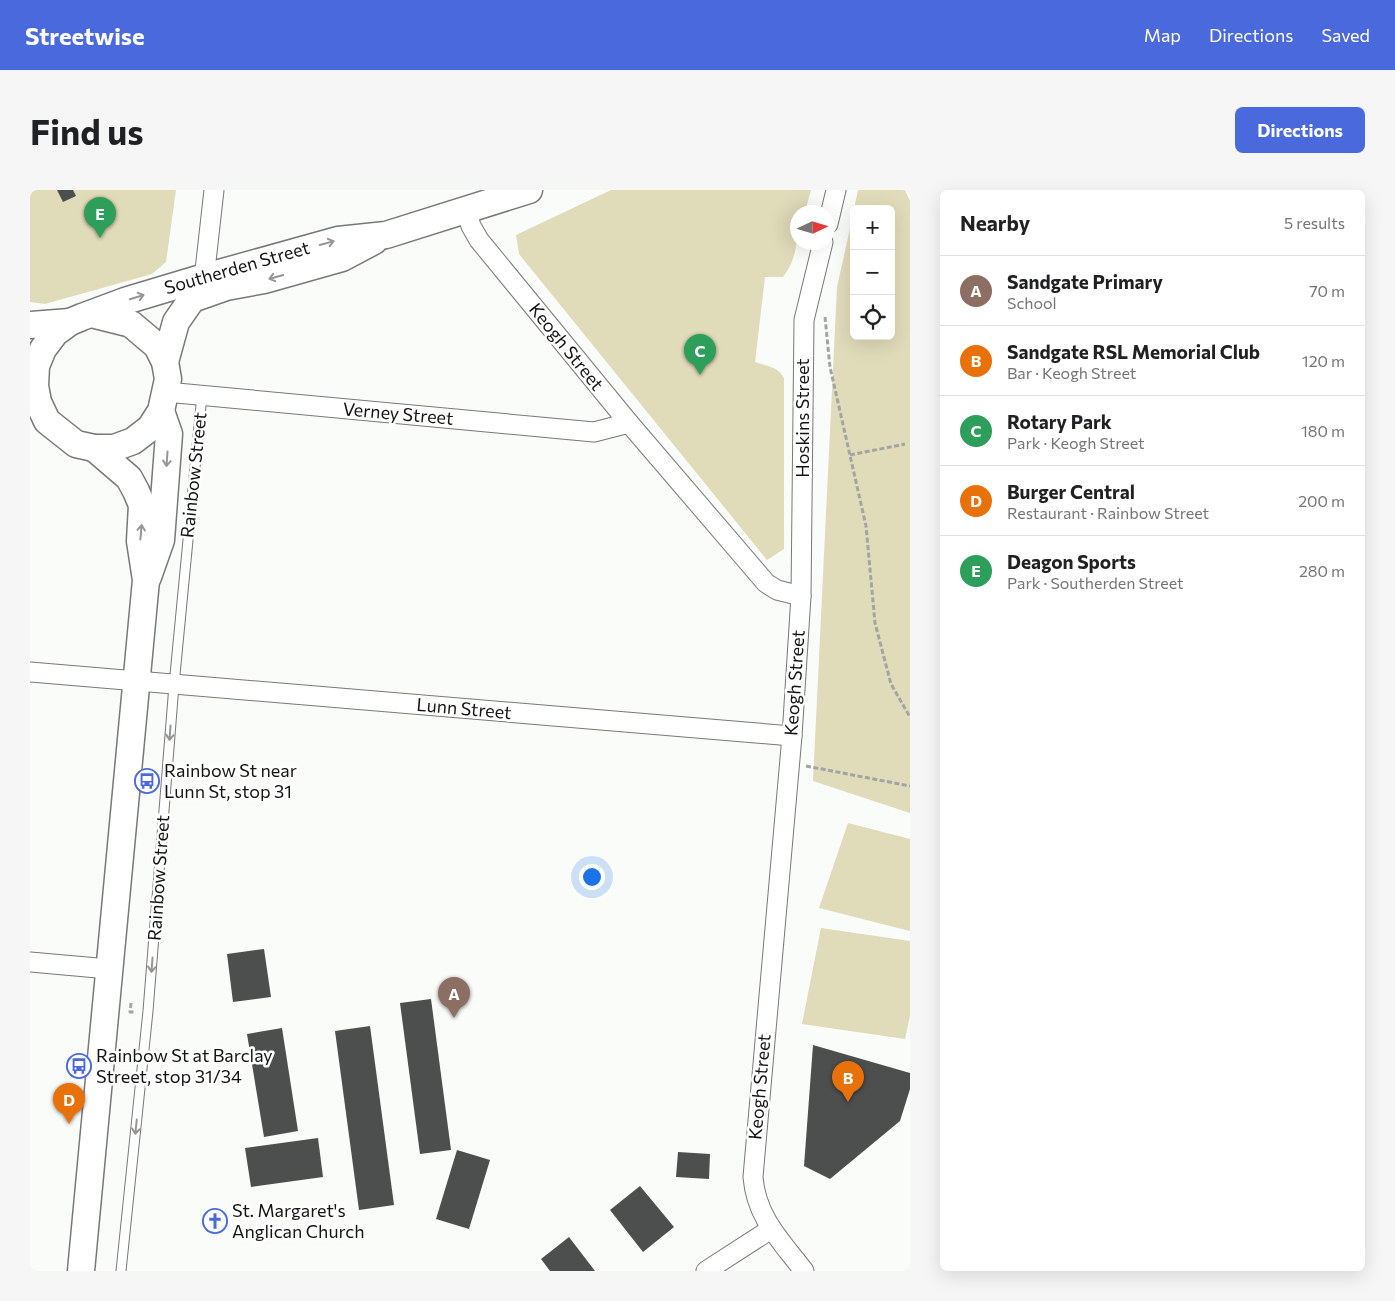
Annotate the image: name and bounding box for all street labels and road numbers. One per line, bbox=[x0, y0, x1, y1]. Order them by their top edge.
street label: Southerden Street bbox=[162, 236, 312, 298]
street label: Keogh Street bbox=[525, 298, 609, 395]
street label: Hoskins Street bbox=[791, 358, 813, 478]
street label: Verney Street bbox=[342, 397, 454, 429]
street label: Rainbow Street bbox=[175, 411, 211, 539]
street label: Keogh Street bbox=[779, 629, 809, 737]
street label: Lunn Street bbox=[416, 693, 513, 723]
street label: Rainbow Street bbox=[143, 814, 173, 942]
street label: Keogh Street bbox=[743, 1033, 775, 1141]

